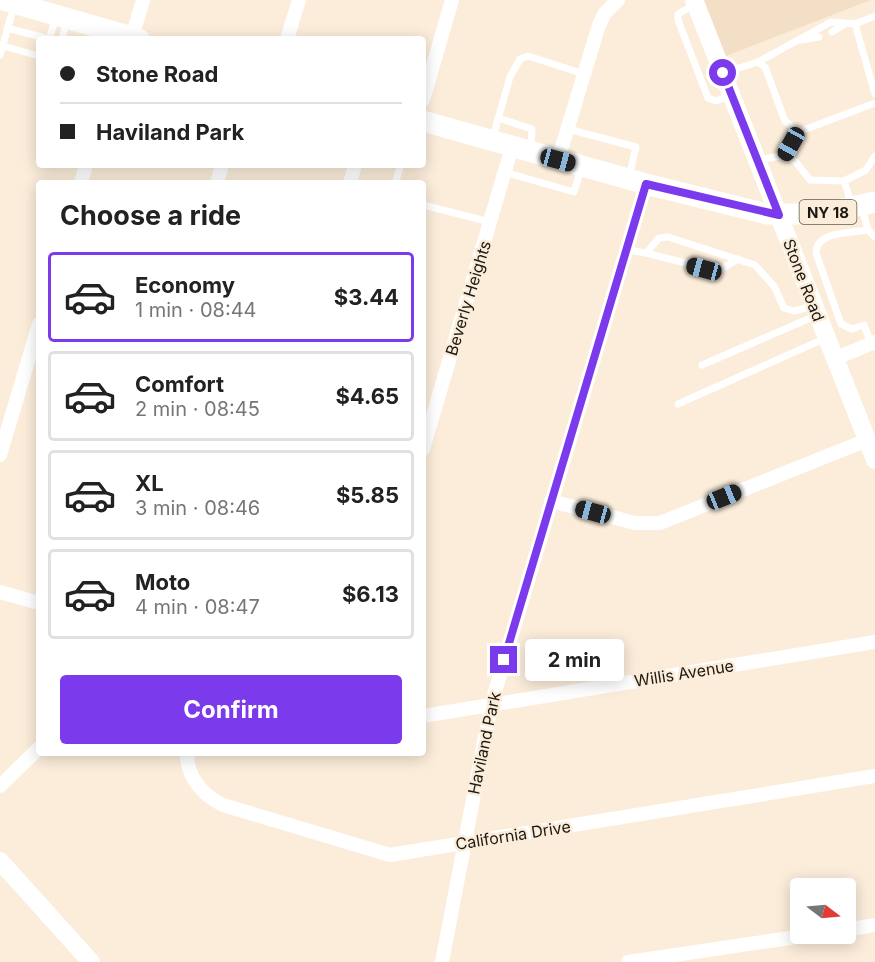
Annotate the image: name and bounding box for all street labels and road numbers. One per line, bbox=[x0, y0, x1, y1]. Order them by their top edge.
road number: NY 18 bbox=[800, 200, 856, 224]
street label: Stone Road bbox=[779, 236, 829, 324]
street label: Beverly Heights bbox=[441, 238, 495, 358]
street label: Willis Avenue bbox=[633, 655, 735, 691]
street label: Haviland Park bbox=[463, 690, 505, 796]
street label: California Drive bbox=[454, 816, 572, 854]

